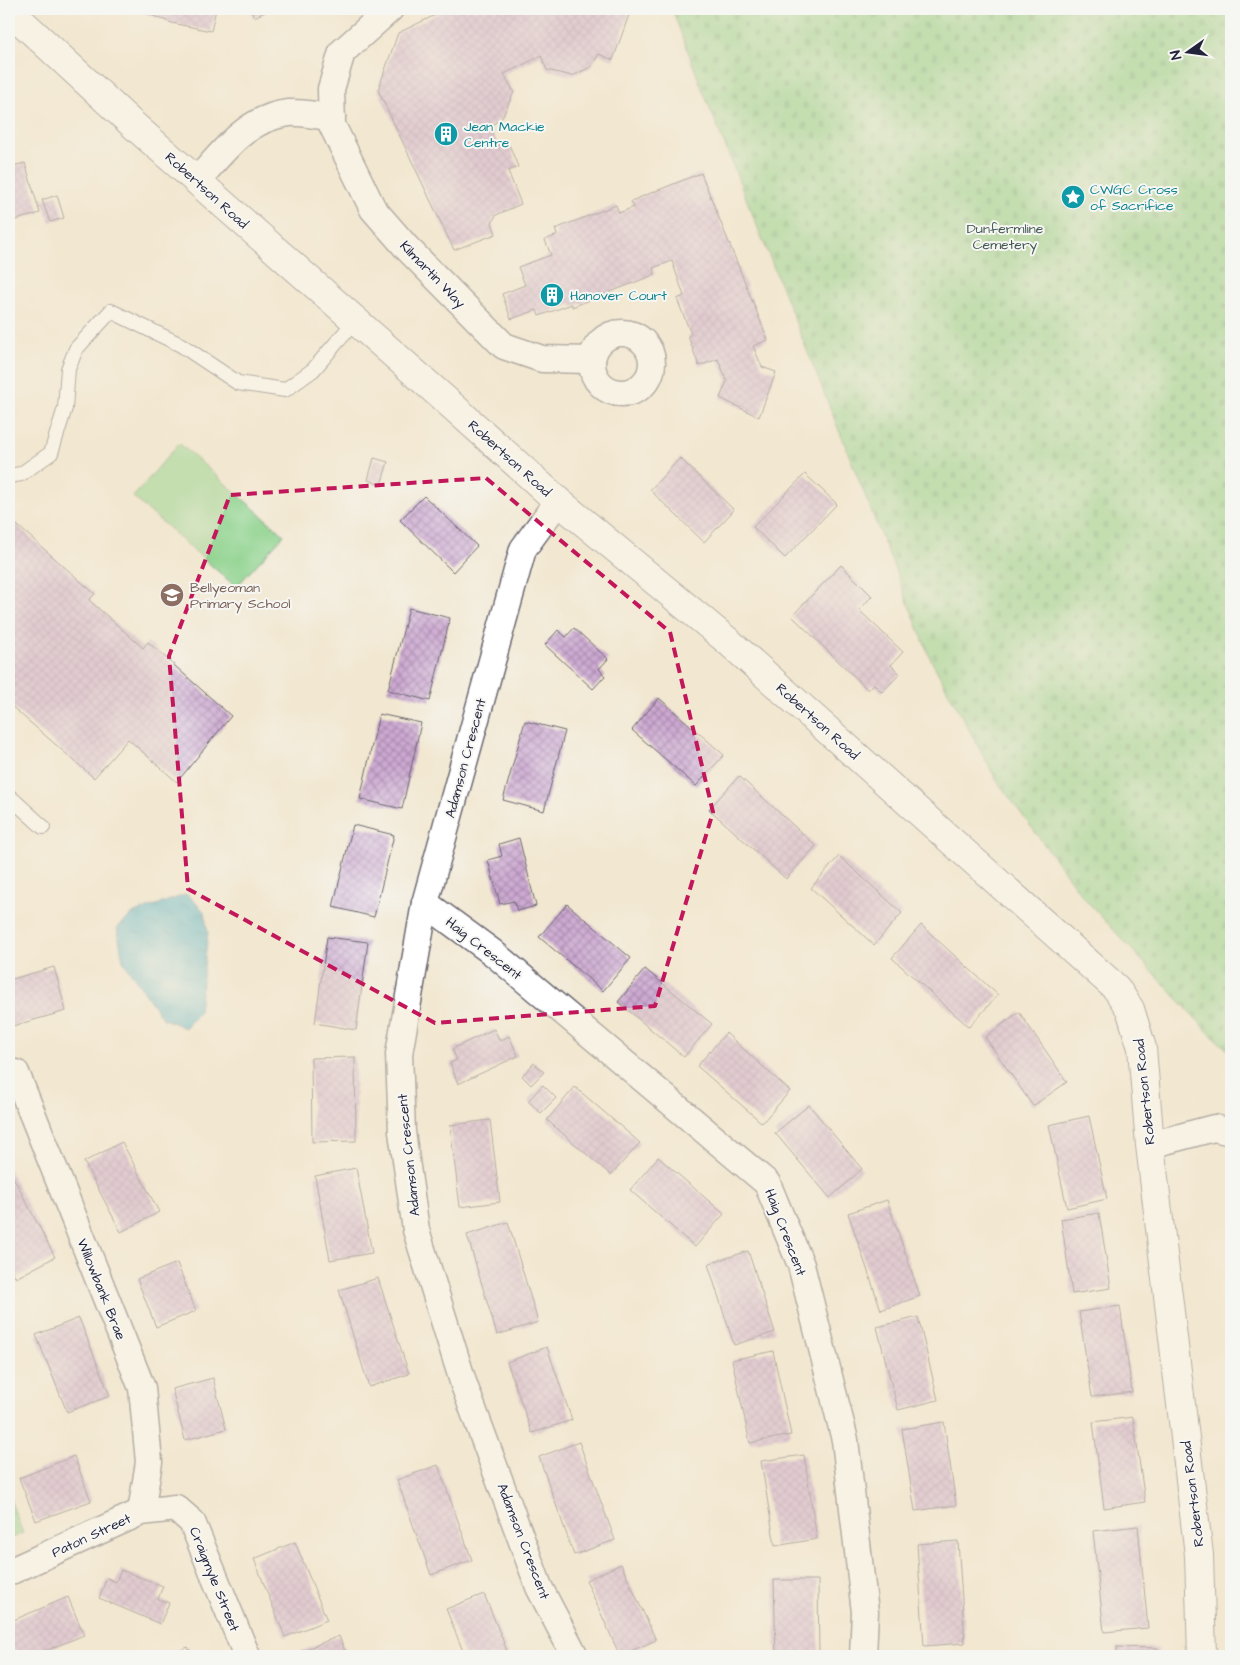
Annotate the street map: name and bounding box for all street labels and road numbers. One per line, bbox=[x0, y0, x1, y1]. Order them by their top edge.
street label: Robertson Road bbox=[160, 148, 253, 234]
street label: Kilmartin Way bbox=[395, 236, 470, 313]
street label: Robertson Road bbox=[463, 416, 556, 502]
street label: Robertson Road bbox=[771, 679, 864, 765]
street label: Adamson Crescent bbox=[440, 696, 492, 820]
street label: Haig Crescent bbox=[441, 913, 526, 985]
street label: Robertson Road bbox=[1129, 1038, 1160, 1146]
street label: Adamson Crescent bbox=[393, 1092, 425, 1217]
street label: Haig Crescent bbox=[759, 1186, 811, 1279]
street label: Willowbank Brae bbox=[72, 1236, 131, 1343]
street label: Robertson Road bbox=[1177, 1440, 1209, 1548]
street label: Adamson Crescent bbox=[492, 1480, 555, 1603]
street label: Paton Street bbox=[49, 1509, 135, 1563]
street label: Craigmyle Street bbox=[184, 1524, 244, 1635]

